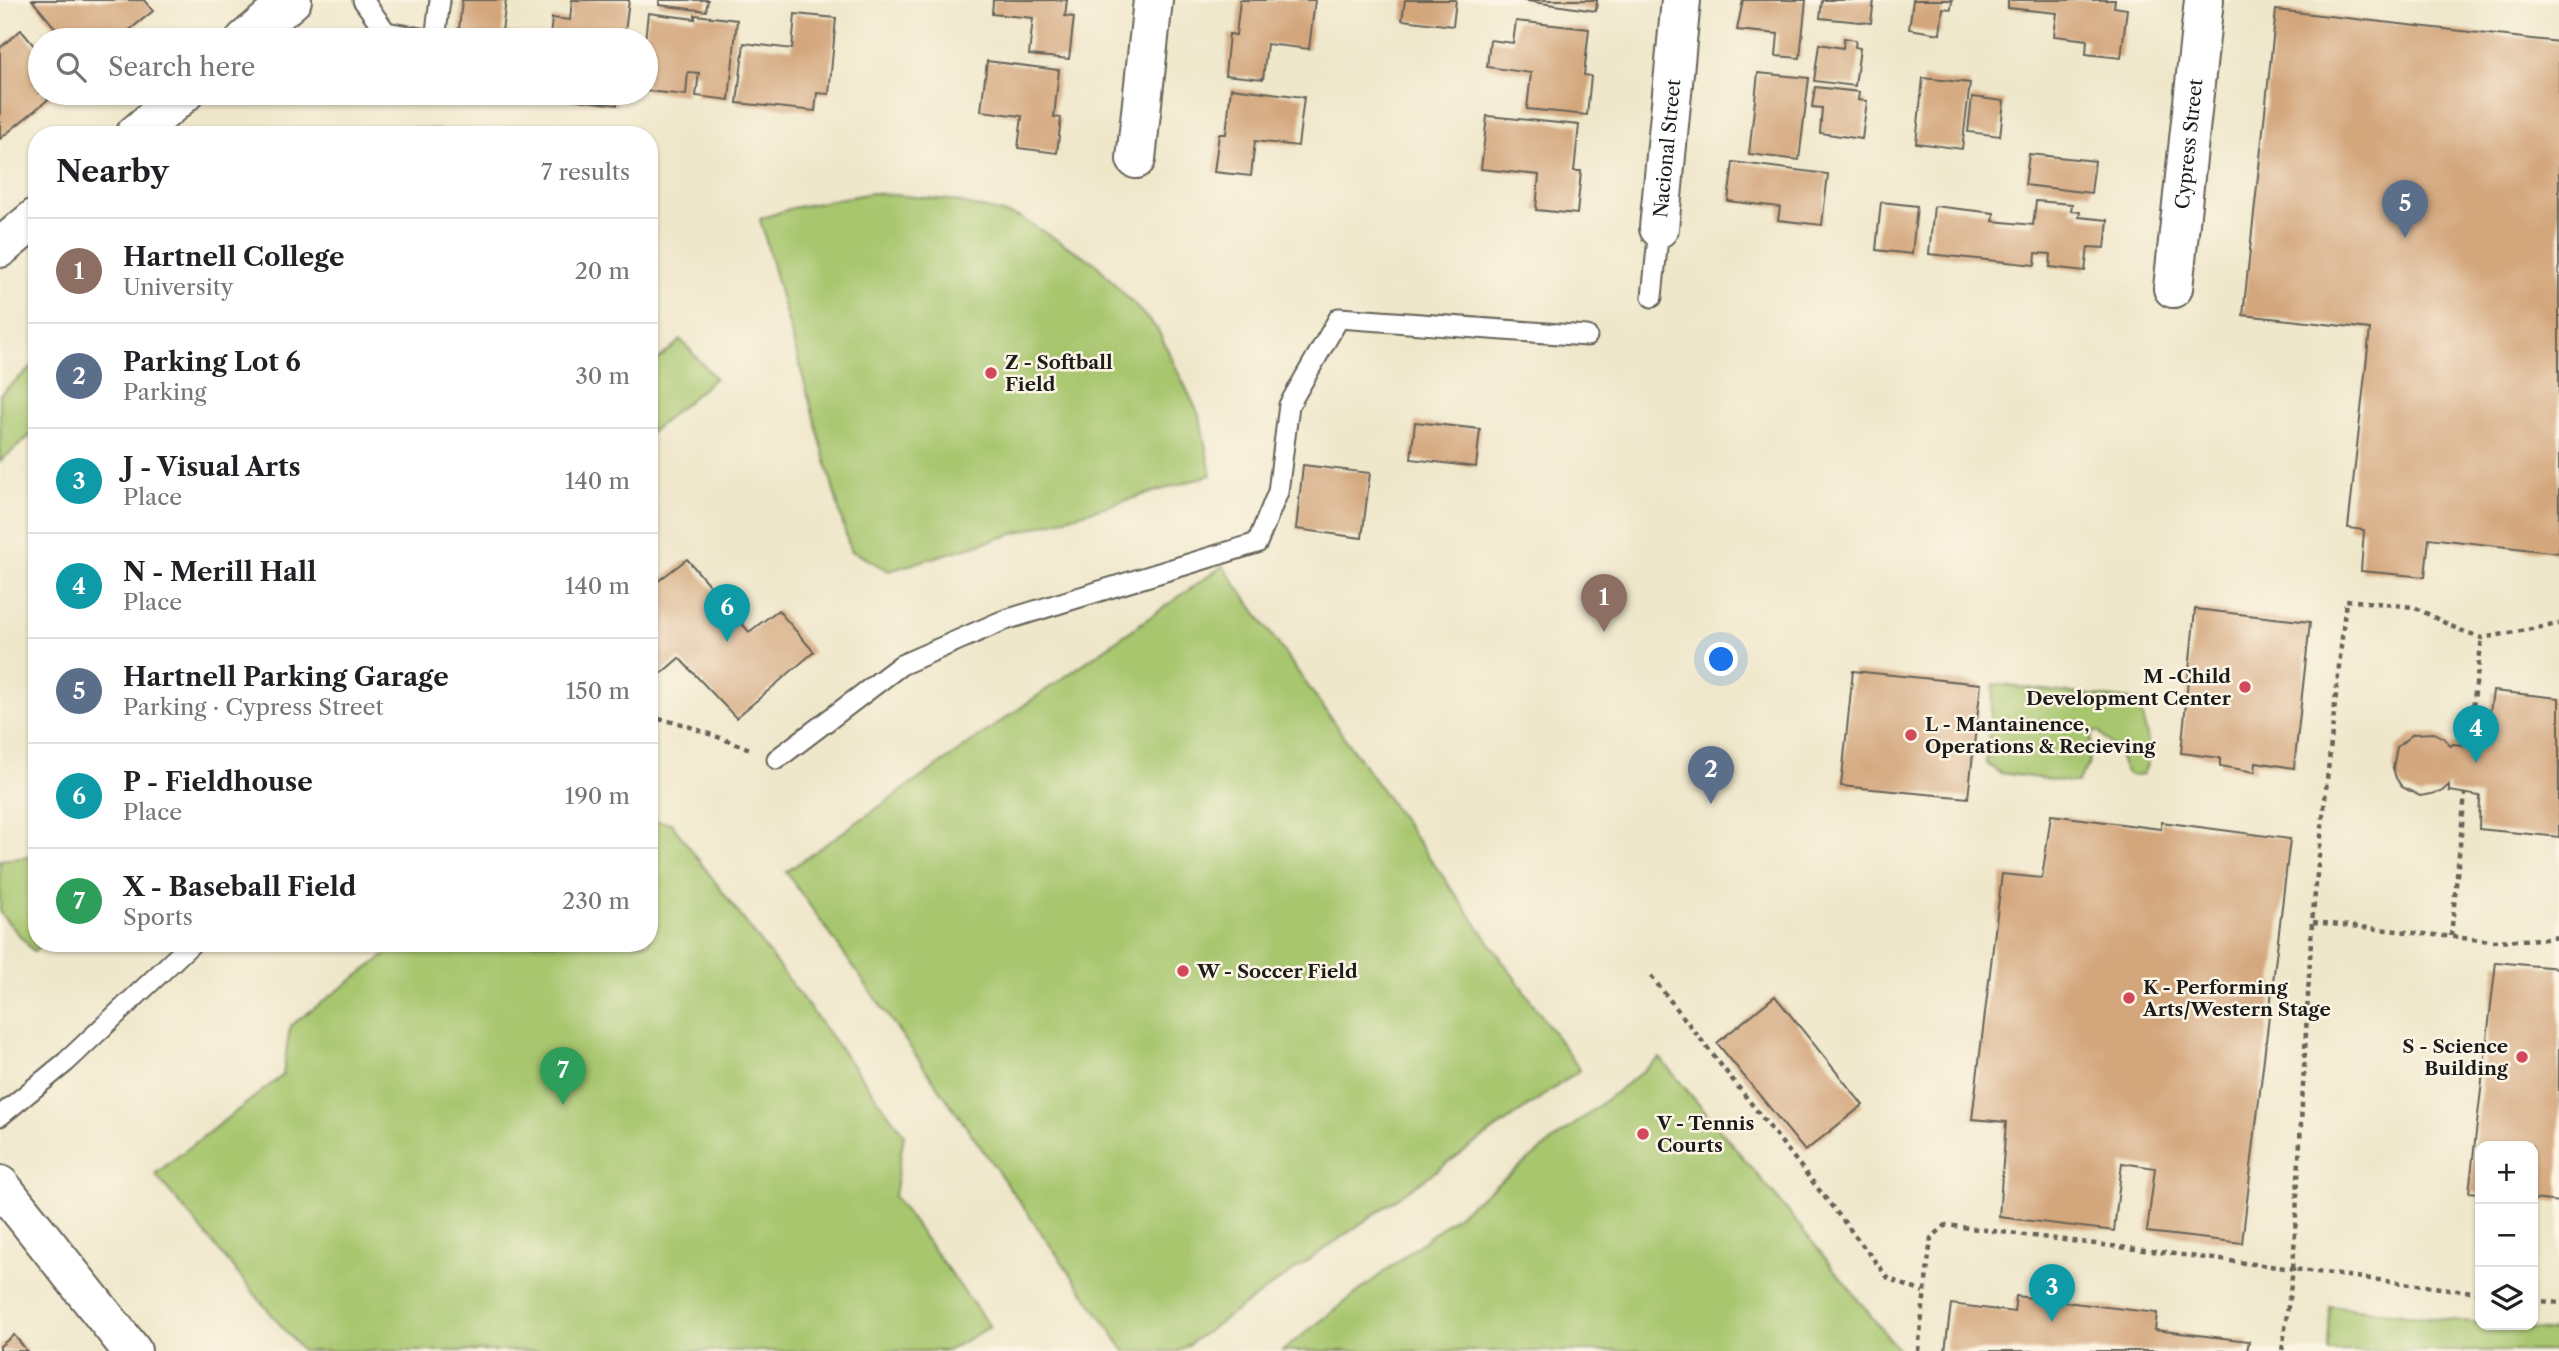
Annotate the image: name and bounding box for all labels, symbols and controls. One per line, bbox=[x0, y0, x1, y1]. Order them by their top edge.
search box bbox=[28, 28, 658, 105]
icon: search bbox=[52, 48, 90, 86]
text: Search here bbox=[108, 51, 255, 83]
street label: Cypress Street bbox=[2171, 77, 2207, 210]
street label: Nacional Street bbox=[1649, 78, 1685, 219]
text: Nearby bbox=[56, 153, 169, 190]
text: 7 results bbox=[541, 158, 630, 186]
pin: 5 bbox=[2382, 180, 2428, 238]
text: Hartnell College bbox=[123, 241, 345, 273]
text: 1 bbox=[74, 257, 84, 285]
text: 20 m bbox=[575, 257, 630, 285]
text: University bbox=[123, 273, 234, 301]
text: Parking Lot 6 bbox=[123, 346, 301, 378]
place label: Z - Softball Field bbox=[1005, 351, 1113, 396]
text: 2 bbox=[72, 362, 86, 390]
text: 30 m bbox=[575, 362, 630, 390]
marker: Z - Softball Field bbox=[983, 365, 999, 381]
text: Parking bbox=[123, 378, 207, 406]
text: J - Visual Arts bbox=[123, 451, 301, 483]
text: 3 bbox=[73, 467, 86, 495]
text: 140 m bbox=[565, 467, 630, 495]
text: Place bbox=[123, 483, 182, 511]
text: N - Merill Hall bbox=[123, 556, 316, 588]
text: 4 bbox=[72, 572, 86, 600]
text: 140 m bbox=[565, 572, 630, 600]
pin: 1 bbox=[1581, 574, 1627, 632]
pin: 6 bbox=[704, 584, 750, 642]
text: Place bbox=[123, 588, 182, 616]
your location bbox=[1704, 642, 1738, 676]
text: Hartnell Parking Garage bbox=[123, 661, 449, 693]
place label: M -Child Development Center bbox=[2026, 665, 2232, 710]
text: 5 bbox=[73, 677, 85, 705]
text: 150 m bbox=[566, 677, 630, 705]
marker: M -Child Development Center bbox=[2237, 679, 2253, 695]
text: Parking · Cypress Street bbox=[123, 693, 384, 721]
pin: 4 bbox=[2453, 705, 2499, 763]
place label: L - Mantainence, Operations & Recieving bbox=[1925, 713, 2156, 758]
marker: L - Mantainence, Operations & Recieving bbox=[1903, 727, 1919, 743]
pin: 2 bbox=[1688, 746, 1734, 804]
text: P - Fieldhouse bbox=[123, 766, 313, 798]
text: 6 bbox=[72, 782, 86, 810]
text: 190 m bbox=[565, 782, 630, 810]
text: Place bbox=[123, 798, 182, 826]
text: X - Baseball Field bbox=[123, 871, 356, 903]
text: 7 bbox=[73, 887, 85, 915]
text: 230 m bbox=[562, 887, 630, 915]
text: Sports bbox=[123, 903, 193, 931]
place label: W - Soccer Field bbox=[1196, 960, 1358, 983]
marker: W - Soccer Field bbox=[1175, 963, 1191, 979]
place label: K - Performing Arts/Western Stage bbox=[2142, 976, 2331, 1021]
marker: K - Performing Arts/Western Stage bbox=[2121, 990, 2137, 1006]
place label: S - Science Building bbox=[2402, 1035, 2509, 1080]
pin: 7 bbox=[540, 1047, 586, 1105]
marker: S - Science Building bbox=[2514, 1049, 2530, 1065]
place label: V - Tennis Courts bbox=[1656, 1112, 1755, 1157]
marker: V - Tennis Courts bbox=[1635, 1126, 1651, 1142]
map controls bbox=[2475, 1141, 2538, 1330]
button: + bbox=[2475, 1141, 2538, 1204]
button: − bbox=[2475, 1204, 2538, 1267]
pin: 3 bbox=[2029, 1264, 2075, 1322]
button: layers bbox=[2475, 1267, 2538, 1330]

